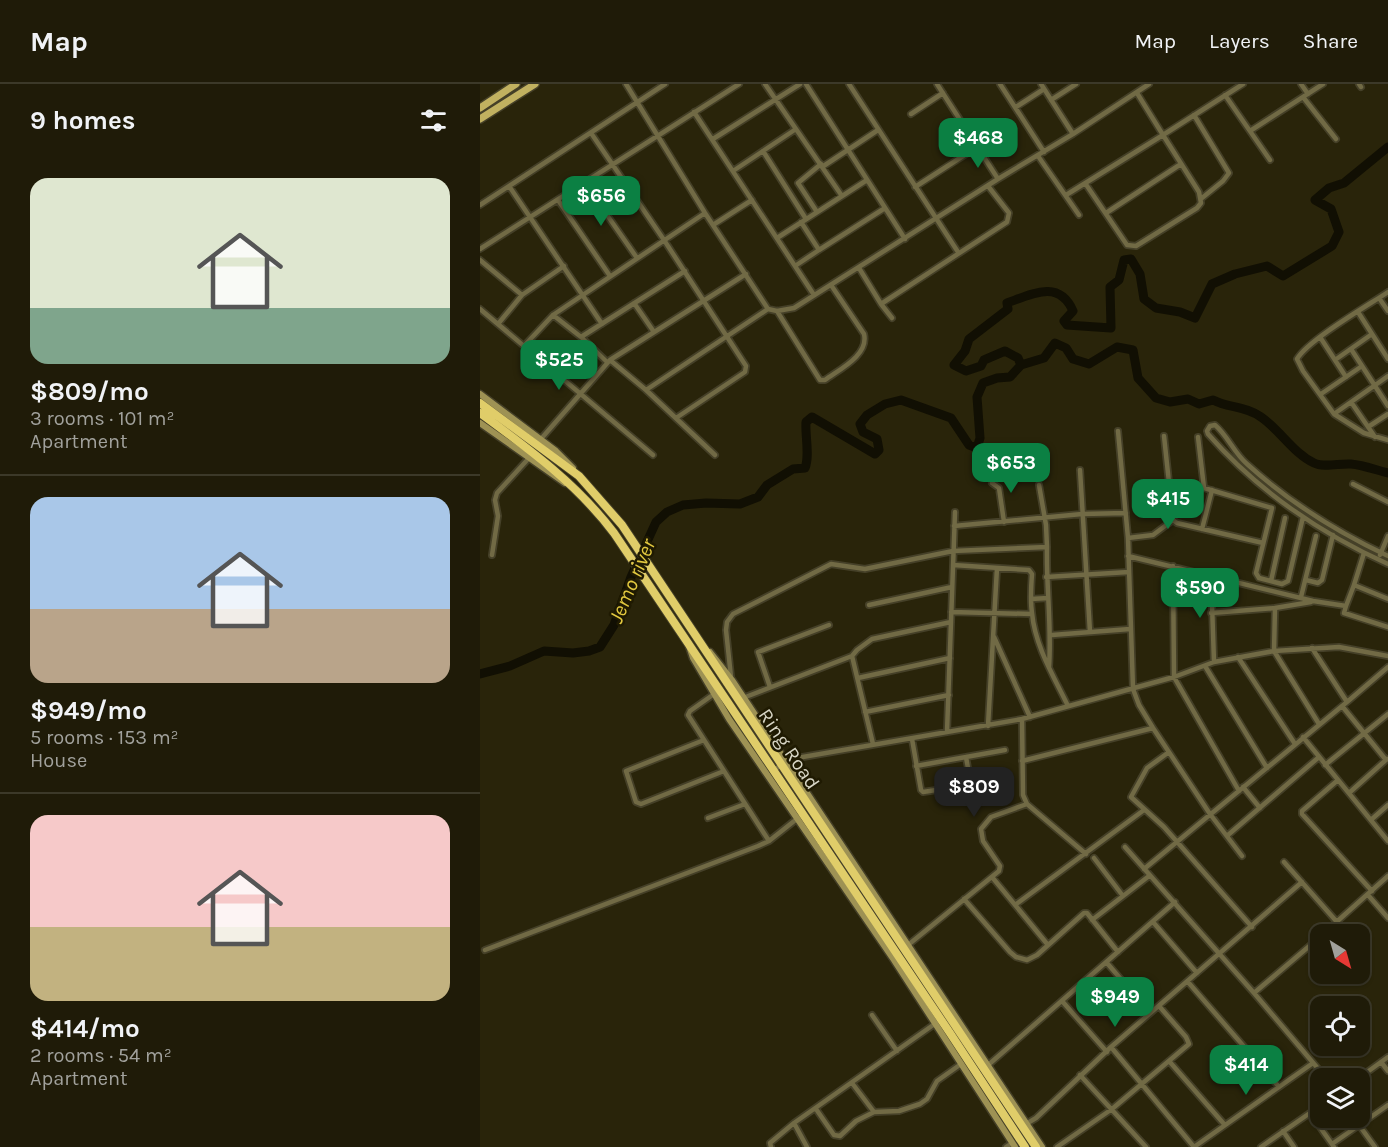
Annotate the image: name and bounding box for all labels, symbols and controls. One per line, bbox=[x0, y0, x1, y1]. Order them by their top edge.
text: Map bbox=[30, 25, 88, 58]
text: Map bbox=[1134, 29, 1176, 53]
text: Layers bbox=[1209, 29, 1270, 53]
text: Share bbox=[1303, 29, 1358, 53]
icon: filters bbox=[417, 104, 450, 137]
text: 9 homes bbox=[30, 105, 136, 136]
pin: $468 bbox=[942, 118, 1014, 169]
text: $468 bbox=[953, 126, 1003, 149]
pin: $656 bbox=[565, 176, 637, 227]
text: $656 bbox=[576, 184, 626, 207]
icon: home bbox=[186, 217, 294, 325]
pin: $525 bbox=[523, 340, 595, 391]
text: $525 bbox=[534, 348, 584, 371]
text: $809/mo bbox=[30, 376, 149, 407]
text: 3 rooms · 101 m² bbox=[30, 407, 175, 430]
text: Apartment bbox=[30, 430, 128, 453]
pin: $653 bbox=[975, 443, 1047, 494]
text: $653 bbox=[986, 451, 1036, 474]
pin: $415 bbox=[1132, 479, 1204, 530]
text: $415 bbox=[1146, 487, 1190, 510]
water label: Jemo river bbox=[604, 535, 661, 627]
icon: home bbox=[186, 536, 294, 644]
pin: $590 bbox=[1164, 568, 1236, 619]
text: $590 bbox=[1175, 576, 1225, 599]
text: $949/mo bbox=[30, 695, 147, 726]
street label: Ring Road bbox=[754, 704, 824, 794]
text: 5 rooms · 153 m² bbox=[30, 726, 179, 749]
text: House bbox=[30, 749, 87, 772]
pin: $809 bbox=[938, 767, 1010, 818]
text: $809 bbox=[948, 775, 1000, 798]
icon: home bbox=[186, 854, 294, 962]
north arrow bbox=[1310, 924, 1370, 984]
map controls bbox=[1310, 924, 1370, 1128]
pin: $949 bbox=[1079, 977, 1151, 1028]
text: $949 bbox=[1090, 985, 1140, 1008]
button: locate bbox=[1310, 996, 1370, 1056]
text: $414/mo bbox=[30, 1013, 140, 1044]
text: 2 rooms · 54 m² bbox=[30, 1044, 172, 1067]
pin: $414 bbox=[1210, 1045, 1282, 1096]
text: $414 bbox=[1224, 1053, 1268, 1076]
text: Apartment bbox=[30, 1067, 128, 1090]
button: layers bbox=[1310, 1068, 1370, 1128]

